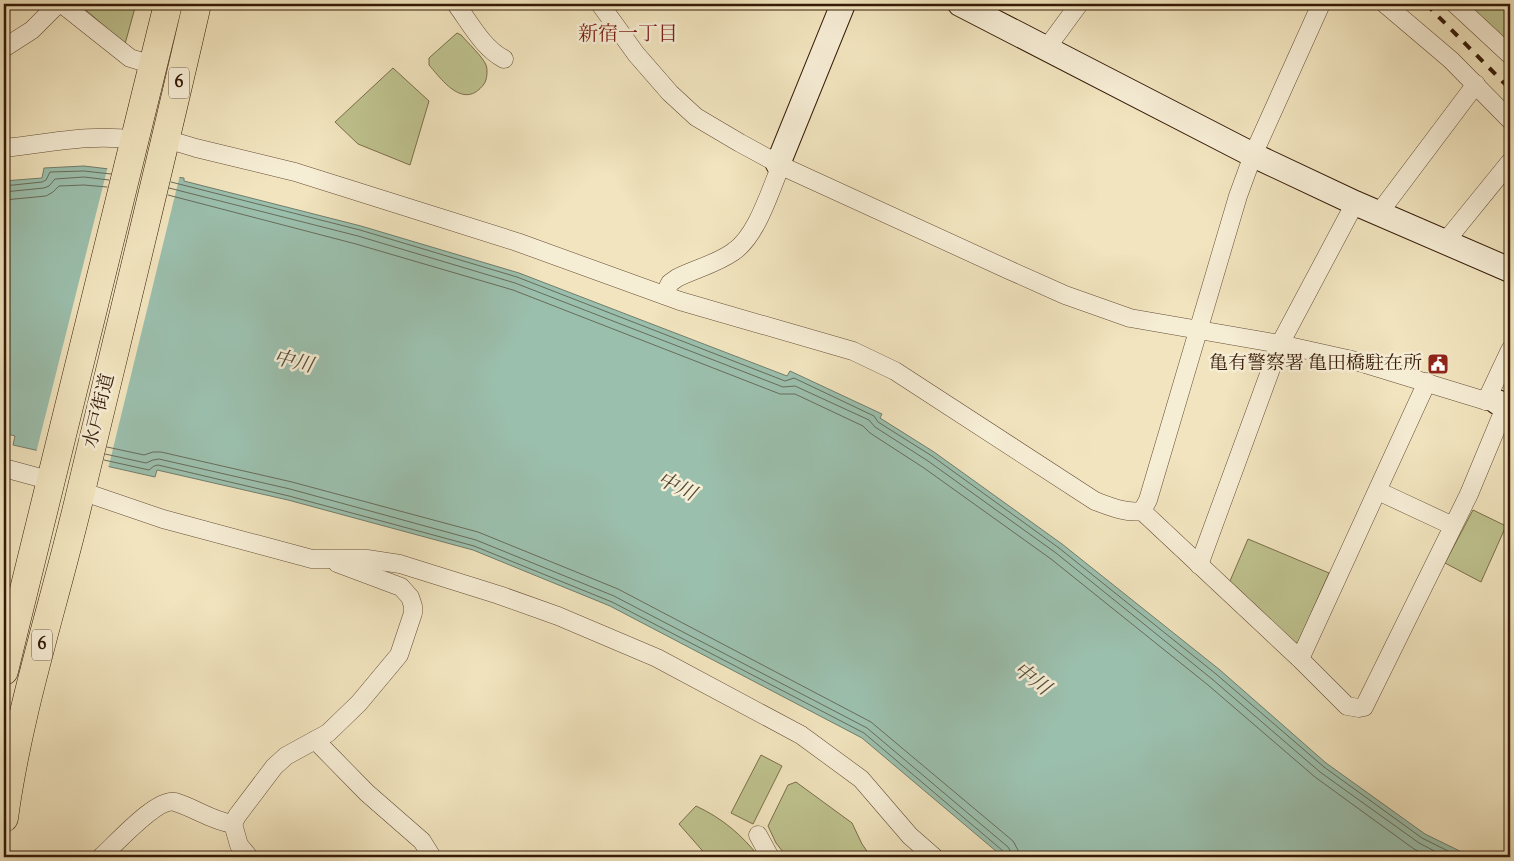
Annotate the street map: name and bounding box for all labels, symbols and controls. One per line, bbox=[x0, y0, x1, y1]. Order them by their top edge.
district label: 新宿一丁目 bbox=[578, 21, 678, 50]
road number: 6 bbox=[169, 68, 189, 99]
water label: 中川 bbox=[270, 344, 318, 382]
place label: 亀有警察署 亀田橋駐在所 bbox=[1209, 351, 1422, 378]
public building icon: 亀有警察署 亀田橋駐在所 bbox=[1426, 352, 1450, 376]
street label: 水戸街道 bbox=[78, 371, 122, 451]
water label: 中川 bbox=[652, 466, 702, 511]
road number: 6 bbox=[32, 630, 52, 660]
water label: 中川 bbox=[1006, 656, 1057, 705]

